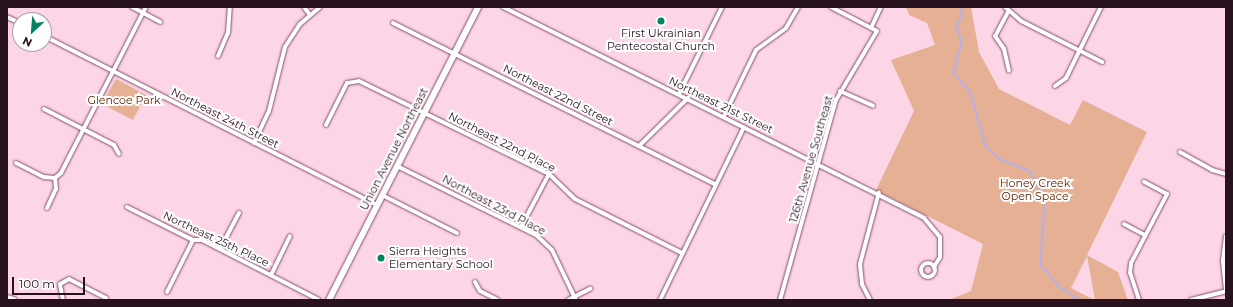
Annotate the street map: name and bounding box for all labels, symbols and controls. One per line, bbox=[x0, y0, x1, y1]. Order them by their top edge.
north arrow bbox=[12, 12, 52, 52]
marker: First Ukrainian Pentecostal Church bbox=[656, 16, 666, 26]
place label: First Ukrainian Pentecostal Church bbox=[607, 27, 715, 53]
text: N bbox=[20, 34, 34, 50]
street label: Northeast 22nd Street bbox=[501, 62, 615, 128]
street label: Northeast 21st Street bbox=[667, 74, 775, 136]
street label: Northeast 24th Street bbox=[169, 85, 281, 151]
street label: Union Avenue Northeast bbox=[357, 85, 431, 213]
park label: Glencoe Park bbox=[87, 93, 161, 107]
street label: 126th Avenue Southeast bbox=[786, 94, 836, 224]
street label: Northeast 22nd Place bbox=[446, 109, 558, 175]
street label: Northeast 23rd Place bbox=[440, 172, 548, 238]
park label: Honey Creek Open Space bbox=[1000, 177, 1070, 203]
street label: Northeast 25th Place bbox=[161, 209, 271, 269]
place label: Sierra Heights Elementary School bbox=[389, 245, 493, 271]
marker: Sierra Heights Elementary School bbox=[376, 253, 386, 263]
scale bar bbox=[14, 269, 87, 295]
text: 100 m bbox=[19, 276, 55, 291]

